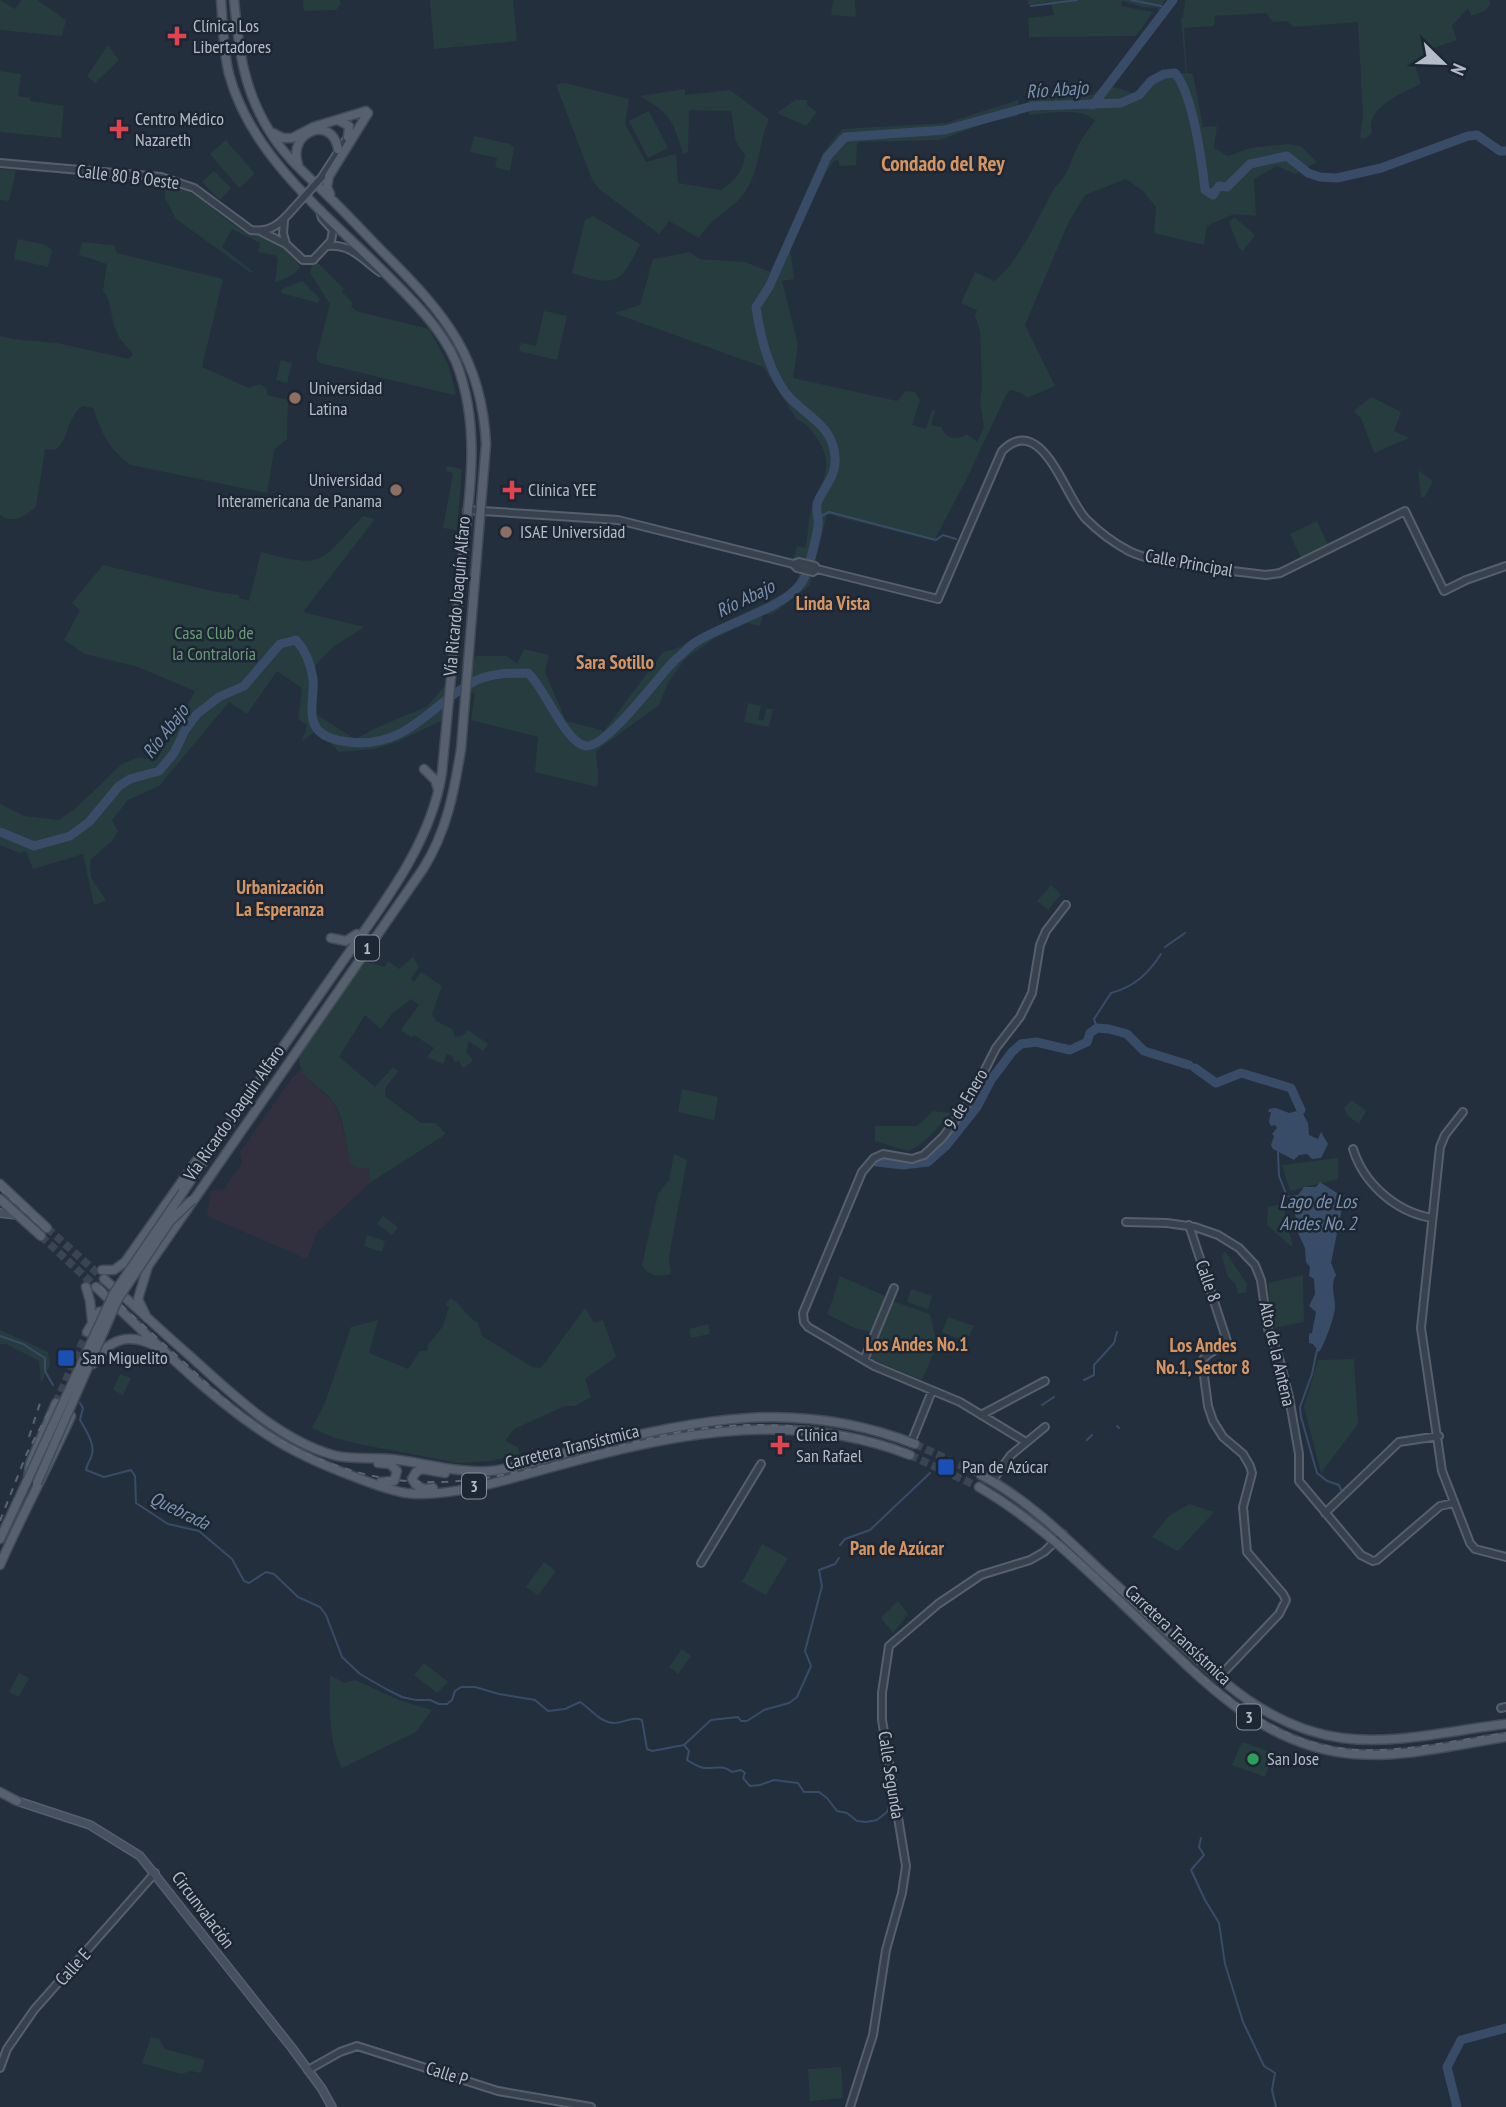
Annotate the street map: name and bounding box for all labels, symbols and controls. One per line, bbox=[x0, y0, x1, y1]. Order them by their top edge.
place label: Clínica Los Libertadores bbox=[193, 14, 271, 58]
marker: Clínica Los Libertadores bbox=[167, 26, 187, 46]
north arrow bbox=[1408, 28, 1478, 98]
text: N bbox=[1446, 60, 1472, 79]
water label: Río Abajo bbox=[1025, 75, 1091, 103]
place label: Centro Médico Nazareth bbox=[135, 107, 224, 151]
marker: Centro Médico Nazareth bbox=[109, 119, 129, 139]
district label: Condado del Rey bbox=[881, 150, 1005, 177]
street label: Calle 80 B Oeste bbox=[76, 159, 180, 194]
place label: Universidad Latina bbox=[309, 376, 382, 420]
marker: Universidad Latina bbox=[287, 390, 303, 406]
place label: Universidad Interamericana de Panama bbox=[217, 468, 382, 512]
place label: Clínica YEE bbox=[528, 478, 597, 501]
marker: Clínica YEE bbox=[502, 480, 522, 500]
marker: Universidad Interamericana de Panama bbox=[388, 482, 404, 498]
street label: Vía Ricardo Joaquín Alfaro bbox=[438, 515, 475, 678]
place label: ISAE Universidad bbox=[520, 520, 625, 543]
marker: ISAE Universidad bbox=[498, 524, 514, 540]
street label: Calle Principal bbox=[1143, 543, 1236, 582]
water label: Río Abajo bbox=[712, 573, 780, 622]
district label: Linda Vista bbox=[796, 591, 870, 615]
park label: Casa Club de la Contraloría bbox=[172, 621, 256, 665]
district label: Sara Sotillo bbox=[576, 650, 654, 674]
water label: Río Abajo bbox=[136, 698, 195, 763]
district label: Urbanización La Esperanza bbox=[236, 875, 324, 921]
road number: 1 bbox=[355, 936, 379, 960]
street label: Vía Ricardo Joaquín Alfaro bbox=[178, 1040, 289, 1186]
street label: 9 de Enero bbox=[939, 1064, 993, 1133]
water label: Lago de Los Andes No. 2 bbox=[1279, 1189, 1358, 1235]
street label: Calle 8 bbox=[1191, 1257, 1226, 1305]
street label: Alto de la Antena bbox=[1254, 1299, 1301, 1408]
district label: Los Andes No.1 bbox=[866, 1332, 968, 1356]
district label: Los Andes No.1, Sector 8 bbox=[1156, 1333, 1250, 1379]
place label: San Miguelito bbox=[82, 1346, 168, 1369]
marker: San Miguelito bbox=[56, 1348, 76, 1368]
street label: Carretera Transístmica bbox=[503, 1419, 641, 1474]
place label: Clínica San Rafael bbox=[796, 1423, 863, 1467]
marker: Clínica San Rafael bbox=[770, 1435, 790, 1455]
place label: Pan de Azúcar bbox=[962, 1455, 1048, 1478]
marker: Pan de Azúcar bbox=[936, 1457, 956, 1477]
road number: 3 bbox=[462, 1474, 486, 1498]
water label: Quebrada bbox=[146, 1485, 215, 1535]
district label: Pan de Azúcar bbox=[850, 1536, 944, 1560]
street label: Carretera Transístmica bbox=[1120, 1579, 1236, 1690]
road number: 3 bbox=[1237, 1704, 1261, 1730]
street label: Calle Segunda bbox=[873, 1730, 910, 1820]
place label: San Jose bbox=[1267, 1747, 1319, 1770]
marker: San Jose bbox=[1245, 1751, 1261, 1767]
street label: Circunvalación bbox=[167, 1867, 240, 1953]
street label: Calle E bbox=[50, 1943, 95, 1990]
street label: Calle P bbox=[423, 2056, 471, 2091]

